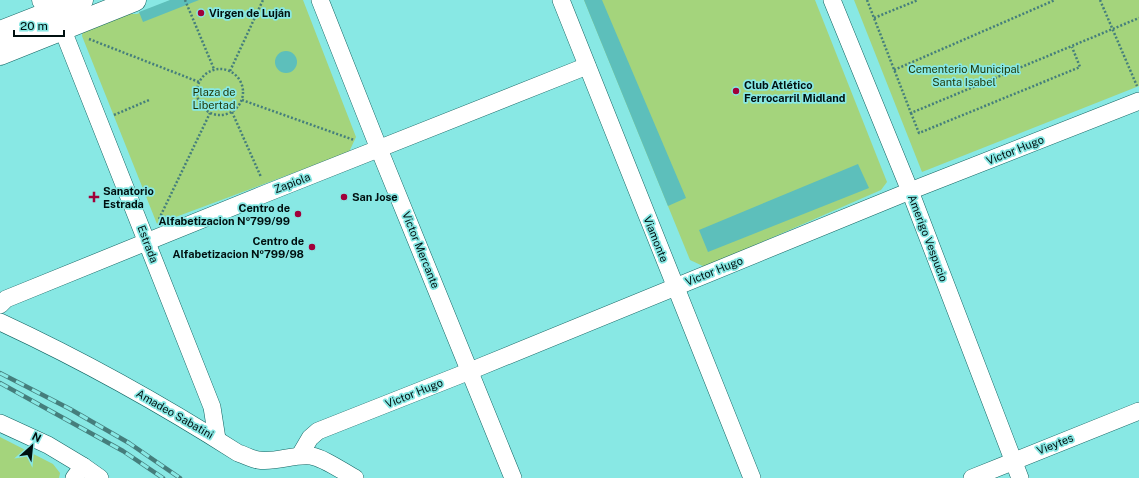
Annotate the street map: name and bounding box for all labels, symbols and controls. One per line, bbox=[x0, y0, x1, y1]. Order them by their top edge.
place label: Virgen de Luján bbox=[209, 7, 291, 19]
marker: Virgen de Luján bbox=[196, 8, 206, 18]
scale bar bbox=[14, 12, 64, 38]
text: 20 m bbox=[20, 19, 48, 33]
park label: Cementerio Municipal Santa Isabel bbox=[908, 63, 1020, 88]
place label: Club Atlético Ferrocarril Midland bbox=[744, 79, 845, 104]
park label: Plaza de Libertad bbox=[192, 86, 236, 111]
marker: Club Atlético Ferrocarril Midland bbox=[731, 86, 741, 96]
street label: Victor Hugo bbox=[985, 133, 1045, 167]
street label: Zapiola bbox=[272, 171, 312, 195]
place label: Sanatorio Estrada bbox=[103, 185, 154, 210]
marker: Sanatorio Estrada bbox=[88, 191, 100, 203]
place label: San Jose bbox=[352, 191, 398, 203]
marker: San Jose bbox=[339, 192, 349, 202]
street label: Amerigo Vespucio bbox=[906, 193, 950, 283]
place label: Centro de Alfabetizacion Nº799/99 bbox=[159, 202, 290, 227]
marker: Centro de Alfabetizacion Nº799/99 bbox=[293, 209, 303, 219]
street label: Victor Mercante bbox=[400, 210, 442, 290]
street label: Viamonte bbox=[641, 214, 671, 264]
street label: Estrada bbox=[135, 224, 161, 264]
place label: Centro de Alfabetizacion Nº799/98 bbox=[172, 235, 304, 260]
marker: Centro de Alfabetizacion Nº799/98 bbox=[307, 242, 317, 252]
street label: Victor Hugo bbox=[684, 254, 744, 288]
street label: Victor Hugo bbox=[384, 376, 444, 410]
street label: Amadeo Sabatini bbox=[134, 387, 216, 441]
north arrow bbox=[12, 426, 52, 466]
text: N bbox=[30, 430, 43, 444]
street label: Vieytes bbox=[1035, 431, 1075, 457]

